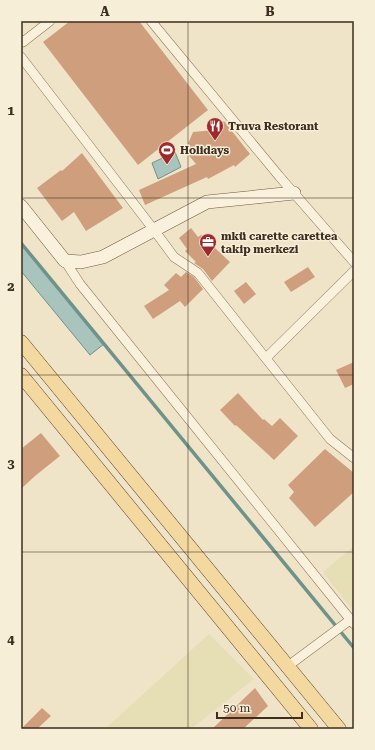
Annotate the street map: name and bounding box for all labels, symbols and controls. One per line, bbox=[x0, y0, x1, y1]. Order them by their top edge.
text: A bbox=[100, 4, 110, 19]
text: B bbox=[265, 4, 275, 19]
text: 1 bbox=[7, 103, 15, 118]
restaurant icon: Truva Restorant bbox=[205, 116, 225, 141]
place label: Truva Restorant bbox=[228, 120, 319, 133]
sports icon: Holidays bbox=[157, 140, 177, 165]
place label: Holidays bbox=[180, 144, 229, 157]
place label: mkü carette carettea takip merkezi bbox=[221, 230, 338, 256]
office icon: mkü carette carettea takip merkezi bbox=[198, 232, 218, 257]
text: 2 bbox=[7, 279, 15, 294]
text: 3 bbox=[7, 456, 15, 471]
text: 4 bbox=[7, 632, 15, 647]
scale bar bbox=[217, 694, 302, 720]
text: 50 m bbox=[223, 701, 250, 715]

